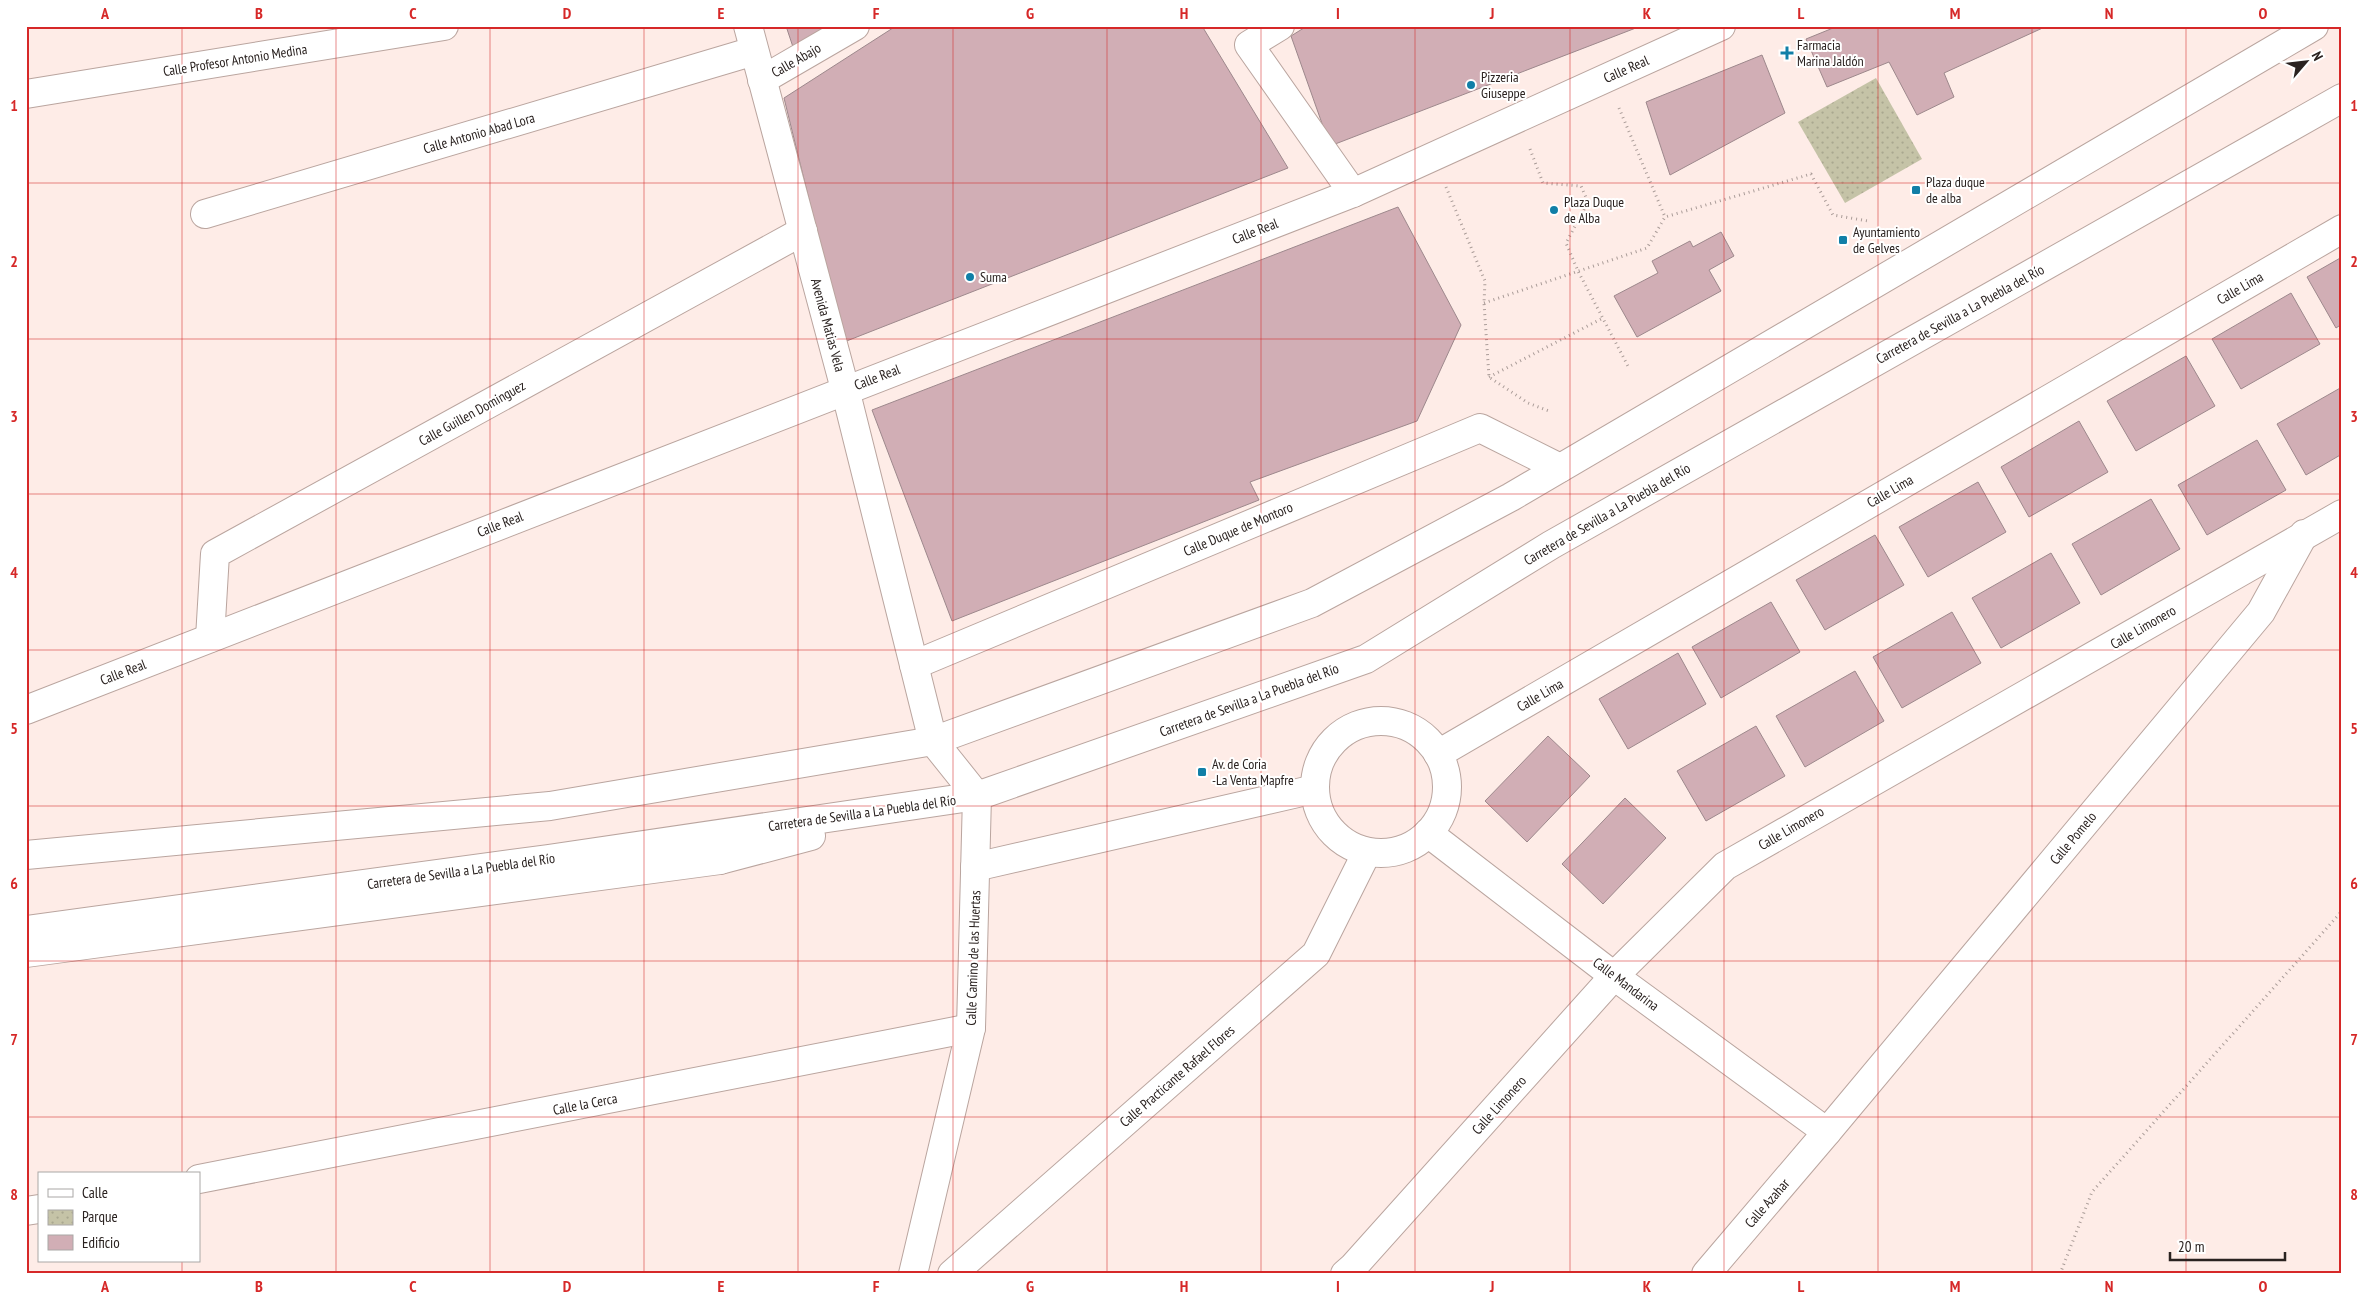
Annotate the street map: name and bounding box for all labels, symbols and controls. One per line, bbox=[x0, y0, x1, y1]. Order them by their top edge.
text: A bbox=[100, 3, 110, 23]
text: B bbox=[255, 3, 263, 23]
text: C bbox=[409, 3, 417, 23]
text: D bbox=[563, 3, 572, 23]
text: E bbox=[718, 3, 725, 23]
text: F bbox=[873, 3, 880, 23]
text: G bbox=[1026, 3, 1034, 23]
text: H bbox=[1180, 3, 1188, 23]
text: I bbox=[1336, 3, 1340, 23]
text: J bbox=[1489, 3, 1494, 23]
text: K bbox=[1643, 3, 1652, 23]
text: L bbox=[1798, 3, 1805, 23]
text: M bbox=[1950, 3, 1960, 23]
text: N bbox=[2105, 3, 2113, 23]
text: O bbox=[2259, 3, 2268, 23]
place label: Farmacia Marina Jaldón bbox=[1797, 36, 1864, 70]
north arrow bbox=[2280, 38, 2330, 88]
street label: Calle Abajo bbox=[768, 39, 824, 81]
street label: Calle Profesor Antonio Medina bbox=[162, 40, 308, 80]
marker: Farmacia Marina Jaldón bbox=[1781, 47, 1793, 59]
text: N bbox=[2308, 48, 2327, 63]
street label: Calle Real bbox=[1600, 51, 1652, 87]
place label: Pizzeria Giuseppe bbox=[1481, 68, 1526, 102]
marker: Pizzeria Giuseppe bbox=[1465, 79, 1477, 91]
text: 1 bbox=[10, 95, 18, 115]
text: 1 bbox=[2350, 95, 2358, 115]
street label: Calle Antonio Abad Lora bbox=[421, 108, 537, 158]
place label: Plaza duque de alba bbox=[1926, 173, 1985, 207]
marker: Plaza duque de alba bbox=[1910, 184, 1922, 196]
place label: Plaza Duque de Alba bbox=[1564, 193, 1624, 227]
marker: Plaza Duque de Alba bbox=[1548, 204, 1560, 216]
street label: Calle Real bbox=[1229, 214, 1281, 248]
place label: Ayuntamiento de Gelves bbox=[1853, 223, 1920, 257]
marker: Ayuntamiento de Gelves bbox=[1837, 234, 1849, 246]
text: 2 bbox=[10, 251, 18, 271]
text: 2 bbox=[2350, 251, 2358, 271]
street label: Carretera de Sevilla a La Puebla del Río bbox=[1873, 260, 2047, 368]
place label: Suma bbox=[980, 268, 1007, 286]
street label: Calle Lima bbox=[2214, 268, 2266, 308]
marker: Suma bbox=[964, 271, 976, 283]
street label: Avenida Matias Vela bbox=[807, 276, 849, 374]
street label: Calle Real bbox=[851, 360, 903, 394]
street label: Calle Guillen Dominguez bbox=[416, 376, 528, 450]
text: 3 bbox=[10, 406, 18, 426]
text: 3 bbox=[2350, 406, 2358, 426]
street label: Carretera de Sevilla a La Puebla del Río bbox=[1520, 459, 1694, 569]
street label: Calle Lima bbox=[1864, 471, 1916, 511]
street label: Calle Duque de Montoro bbox=[1181, 498, 1295, 560]
street label: Calle Real bbox=[474, 507, 526, 541]
text: 4 bbox=[10, 562, 18, 582]
text: 4 bbox=[2350, 562, 2358, 582]
street label: Calle Limonero bbox=[2107, 601, 2179, 653]
street label: Calle Real bbox=[97, 655, 149, 689]
street label: Carretera de Sevilla a La Puebla del Río bbox=[1157, 659, 1341, 741]
street label: Calle Lima bbox=[1514, 675, 1566, 715]
text: 5 bbox=[10, 718, 18, 738]
text: 5 bbox=[2350, 718, 2358, 738]
place label: Av. de Coria -La Venta Mapfre bbox=[1212, 755, 1294, 789]
marker: Av. de Coria -La Venta Mapfre bbox=[1196, 766, 1208, 778]
street label: Carretera de Sevilla a La Puebla del Río bbox=[767, 791, 957, 835]
street label: Calle Limonero bbox=[1755, 802, 1827, 854]
street label: Calle Pomelo bbox=[2046, 808, 2100, 868]
street label: Carretera de Sevilla a La Puebla del Río bbox=[366, 849, 556, 893]
text: 6 bbox=[10, 873, 18, 893]
text: 6 bbox=[2350, 873, 2358, 893]
street label: Calle Camino de las Huertas bbox=[962, 890, 984, 1026]
street label: Calle Mandarina bbox=[1589, 953, 1663, 1015]
street label: Calle Practicante Rafael Flores bbox=[1116, 1021, 1238, 1131]
text: 7 bbox=[10, 1029, 18, 1049]
text: 7 bbox=[2350, 1029, 2358, 1049]
street label: Calle Limonero bbox=[1468, 1072, 1530, 1138]
street label: Calle la Cerca bbox=[551, 1089, 619, 1119]
legend bbox=[38, 1172, 200, 1262]
street label: Calle Azahar bbox=[1741, 1175, 1793, 1231]
text: Calle bbox=[82, 1183, 108, 1202]
text: 8 bbox=[10, 1184, 18, 1204]
text: 8 bbox=[2350, 1184, 2358, 1204]
text: Parque bbox=[82, 1207, 118, 1226]
scale bar bbox=[2170, 1230, 2286, 1262]
text: Edificio bbox=[82, 1233, 120, 1252]
text: 20 m bbox=[2178, 1237, 2204, 1256]
text: A bbox=[100, 1276, 110, 1296]
text: B bbox=[255, 1276, 263, 1296]
text: C bbox=[409, 1276, 417, 1296]
text: D bbox=[563, 1276, 572, 1296]
text: E bbox=[718, 1276, 725, 1296]
text: F bbox=[873, 1276, 880, 1296]
text: G bbox=[1026, 1276, 1034, 1296]
text: H bbox=[1180, 1276, 1188, 1296]
text: I bbox=[1336, 1276, 1340, 1296]
text: J bbox=[1489, 1276, 1494, 1296]
text: K bbox=[1643, 1276, 1652, 1296]
text: L bbox=[1798, 1276, 1805, 1296]
text: M bbox=[1950, 1276, 1960, 1296]
text: N bbox=[2105, 1276, 2113, 1296]
text: O bbox=[2259, 1276, 2268, 1296]

